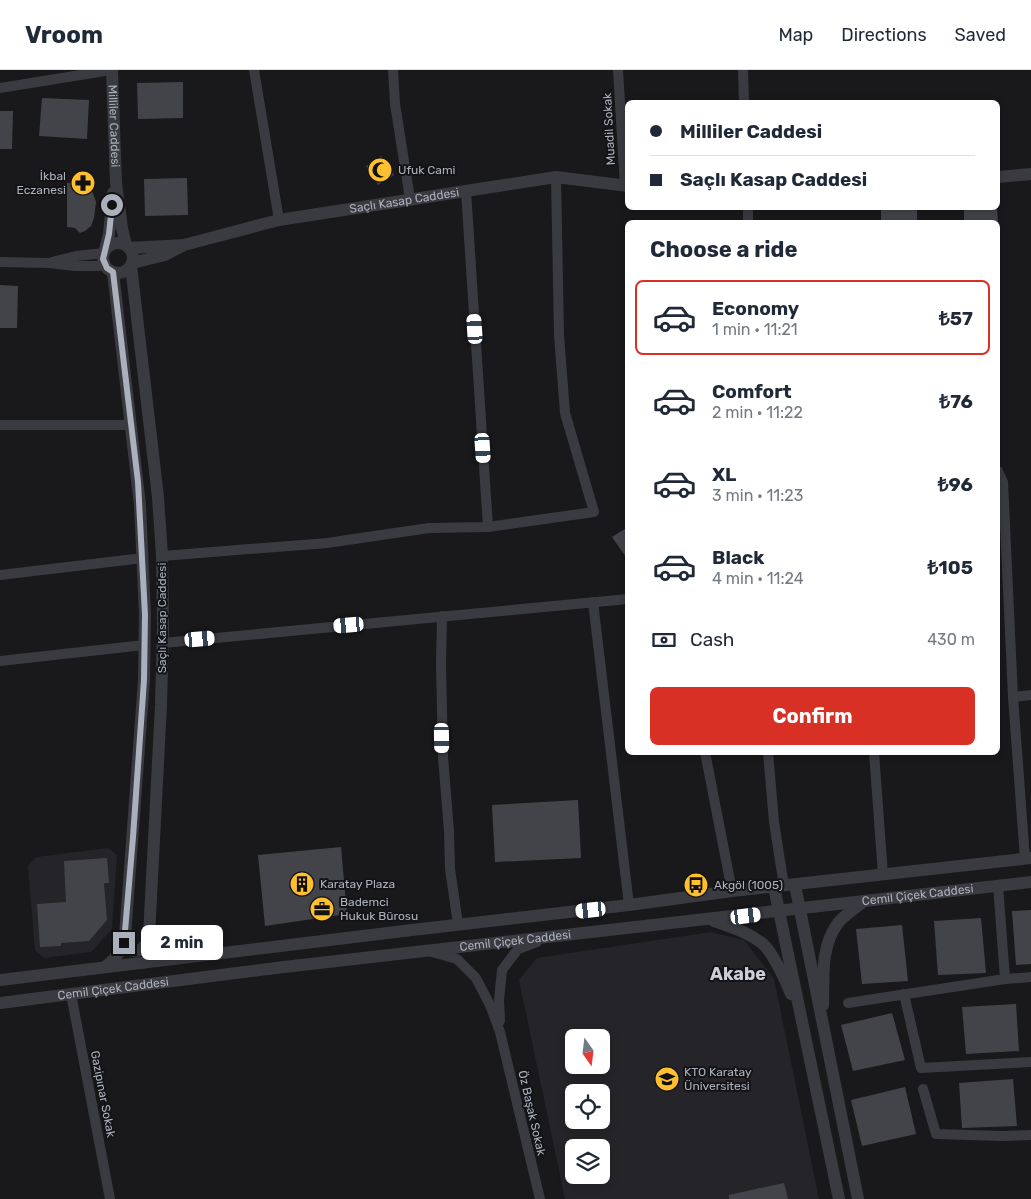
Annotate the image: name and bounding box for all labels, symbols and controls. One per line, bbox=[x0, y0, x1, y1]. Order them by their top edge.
text: Vroom bbox=[25, 21, 103, 49]
text: Map bbox=[778, 24, 813, 46]
text: Directions bbox=[841, 24, 927, 46]
text: Saved bbox=[955, 24, 1006, 46]
street label: Milliler Caddesi bbox=[106, 84, 122, 168]
street label: Muadil Sokak bbox=[600, 92, 618, 166]
text: Milliler Caddesi bbox=[680, 120, 822, 143]
mosque icon: Ufuk Cami bbox=[367, 157, 393, 183]
place label: Ufuk Cami bbox=[398, 163, 456, 177]
text: Saçlı Kasap Caddesi bbox=[680, 168, 867, 191]
place label: İkbal Eczanesi bbox=[16, 169, 66, 197]
pharmacy icon: İkbal Eczanesi bbox=[70, 170, 96, 196]
street label: Saçlı Kasap Caddesi bbox=[348, 185, 460, 216]
route start bbox=[101, 194, 123, 216]
text: Choose a ride bbox=[650, 236, 797, 263]
icon: car bbox=[652, 295, 697, 340]
text: Economy bbox=[712, 297, 799, 320]
text: ₺57 bbox=[939, 307, 973, 330]
car bbox=[466, 314, 483, 344]
text: 1 min · 11:21 bbox=[712, 320, 798, 339]
icon: car bbox=[652, 378, 697, 423]
text: Comfort bbox=[712, 380, 792, 403]
text: ₺76 bbox=[939, 390, 973, 413]
text: 2 min · 11:22 bbox=[712, 403, 803, 422]
car bbox=[474, 433, 491, 463]
icon: car bbox=[652, 461, 697, 506]
text: XL bbox=[712, 463, 736, 486]
text: ₺96 bbox=[938, 473, 973, 496]
text: 3 min · 11:23 bbox=[712, 486, 803, 505]
icon: car bbox=[652, 544, 697, 589]
text: Black bbox=[712, 546, 764, 569]
text: ₺105 bbox=[927, 556, 973, 579]
street label: Saçlı Kasap Caddesi bbox=[155, 563, 169, 673]
text: 4 min · 11:24 bbox=[712, 569, 804, 588]
car bbox=[333, 616, 364, 634]
icon: cash bbox=[650, 626, 678, 654]
text: Cash bbox=[690, 628, 734, 651]
car bbox=[184, 630, 215, 648]
text: 430 m bbox=[927, 630, 975, 649]
button: Confirm bbox=[650, 687, 975, 745]
car bbox=[434, 723, 449, 753]
building icon: Karatay Plaza bbox=[289, 871, 315, 897]
bus stop icon: Akgöl (1005) bbox=[683, 872, 709, 898]
place label: Karatay Plaza bbox=[320, 877, 395, 891]
place label: Akgöl (1005) bbox=[714, 878, 783, 892]
street label: Cemil Çiçek Caddesi bbox=[861, 882, 974, 908]
place label: Bademci Hukuk Bürosu bbox=[340, 895, 418, 923]
office icon: Bademci Hukuk Bürosu bbox=[309, 896, 335, 922]
car bbox=[575, 901, 606, 919]
car bbox=[730, 907, 761, 925]
callout: 2 min bbox=[142, 926, 224, 960]
street label: Cemil Çiçek Caddesi bbox=[459, 927, 572, 954]
route end bbox=[113, 932, 135, 954]
text: 2 min bbox=[160, 933, 204, 952]
district label: Akabe bbox=[710, 963, 766, 985]
street label: Cemil Çiçek Caddesi bbox=[57, 975, 170, 1003]
north arrow bbox=[565, 1029, 610, 1074]
map controls bbox=[565, 1029, 610, 1184]
street label: Gazipınar Sokak bbox=[88, 1049, 118, 1139]
place label: KTO Karatay Üniversitesi bbox=[684, 1065, 752, 1093]
school or university icon: KTO Karatay Üniversitesi bbox=[654, 1066, 680, 1092]
street label: Öz Başak Sokak bbox=[515, 1069, 549, 1158]
button: locate bbox=[565, 1084, 610, 1129]
button: layers bbox=[565, 1139, 610, 1184]

